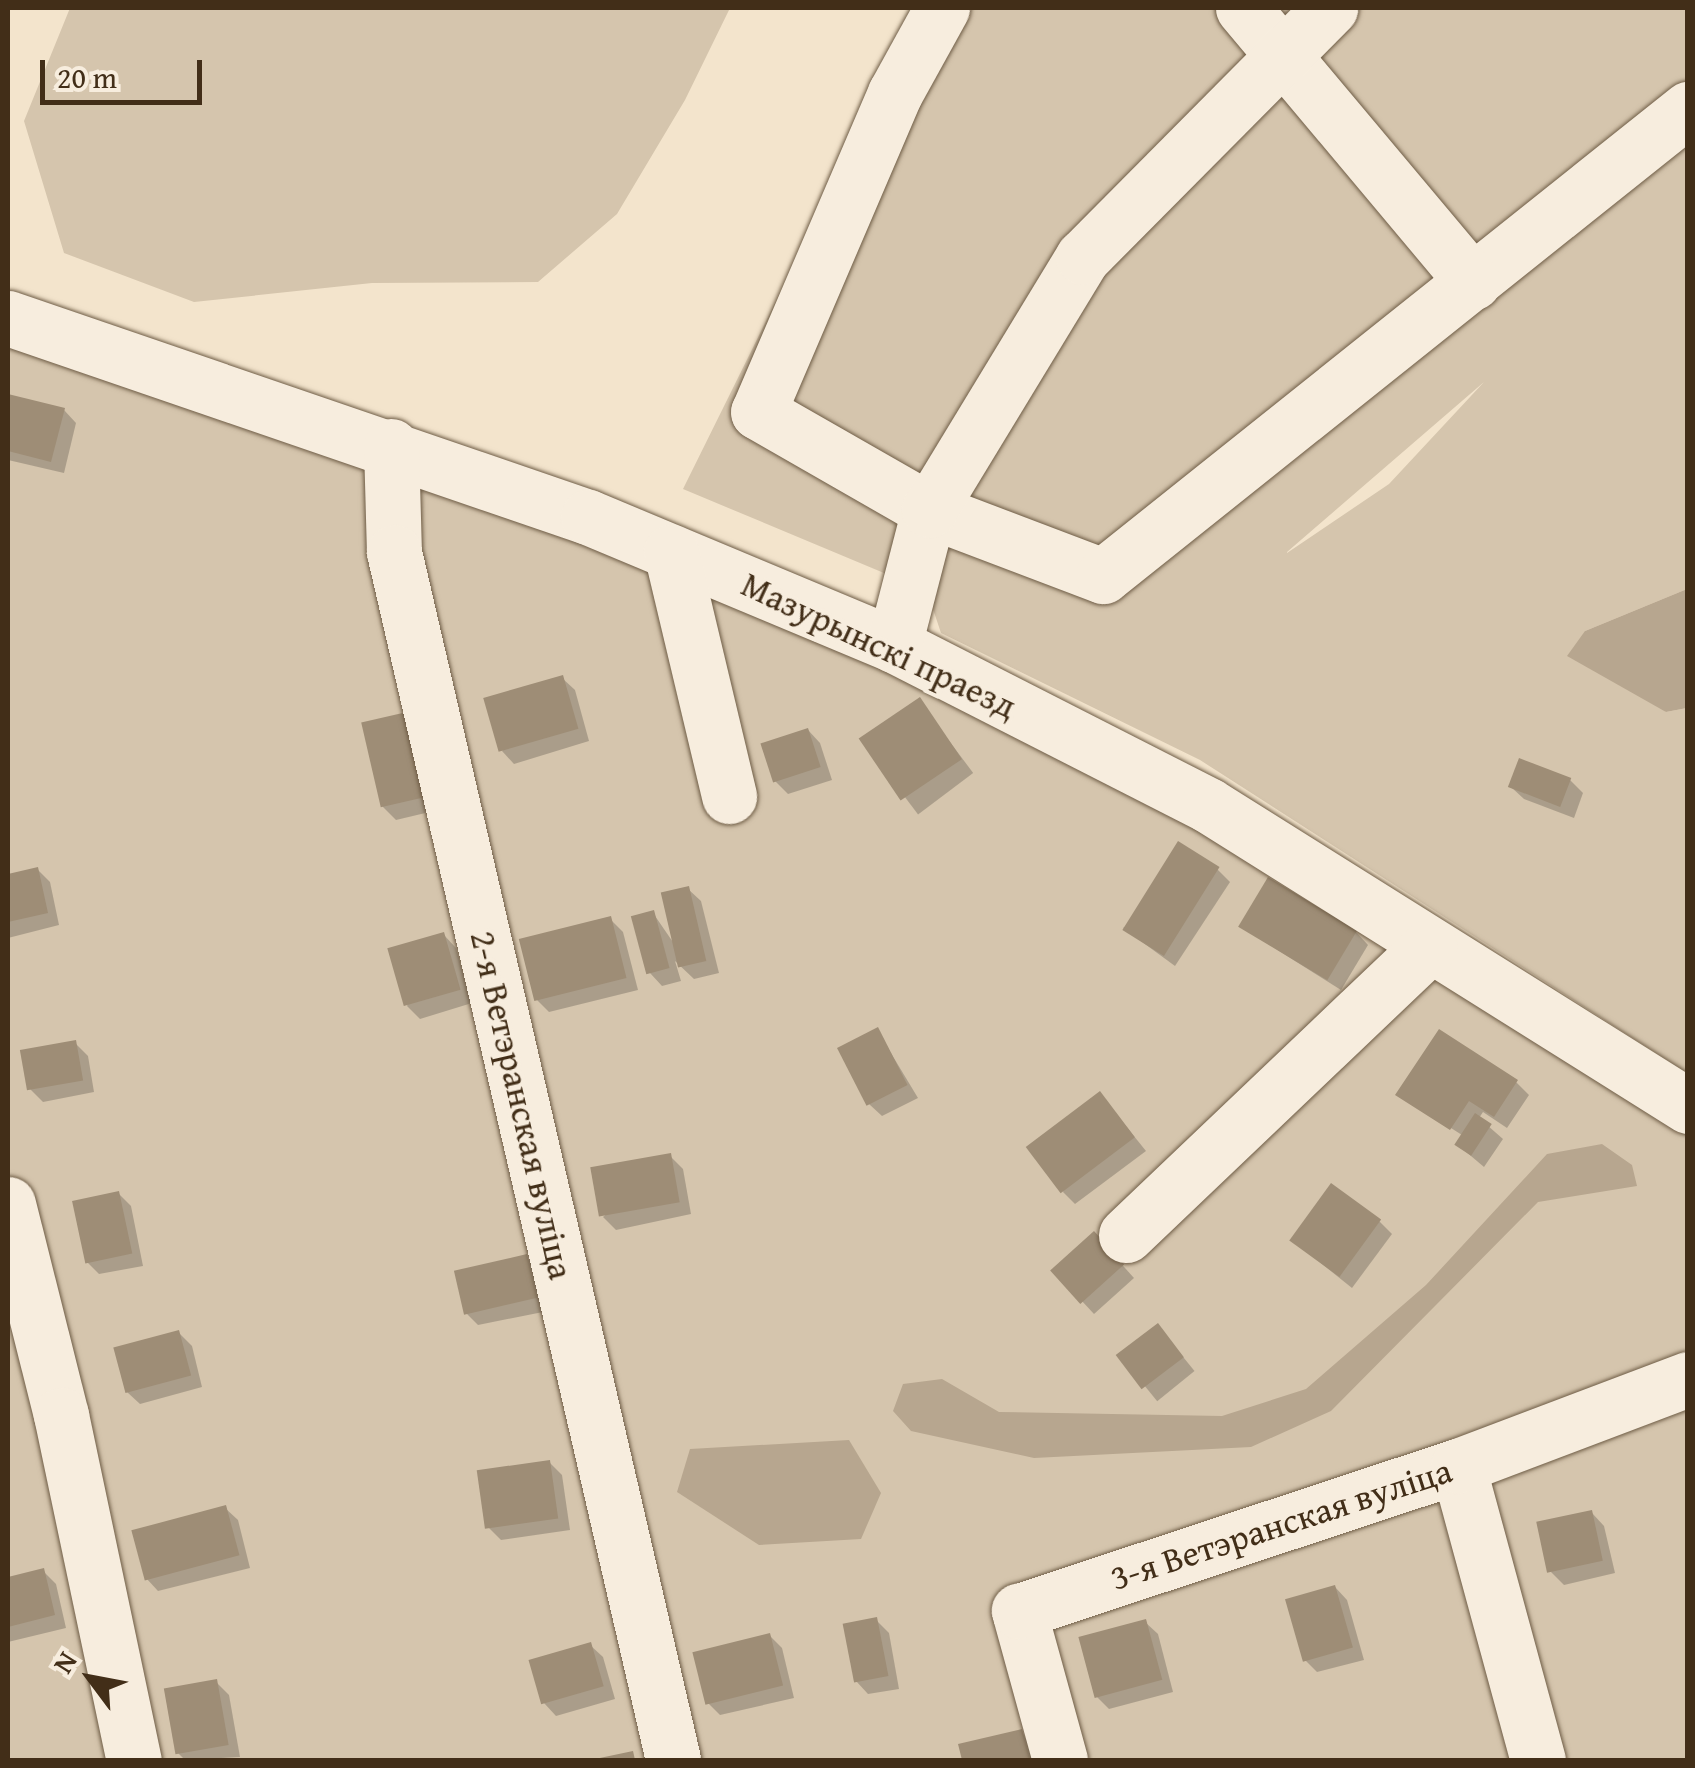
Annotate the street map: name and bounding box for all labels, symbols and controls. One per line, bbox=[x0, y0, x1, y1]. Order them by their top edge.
scale bar bbox=[45, 40, 208, 102]
text: 20 m bbox=[57, 55, 117, 99]
street label: Мазурынскі праезд bbox=[735, 563, 1023, 727]
street label: 2-я Ветэранская вуліца bbox=[461, 927, 583, 1283]
street label: 3-я Ветэранская вуліца bbox=[1105, 1449, 1457, 1599]
north arrow bbox=[40, 1628, 140, 1728]
text: N bbox=[42, 1643, 86, 1681]

